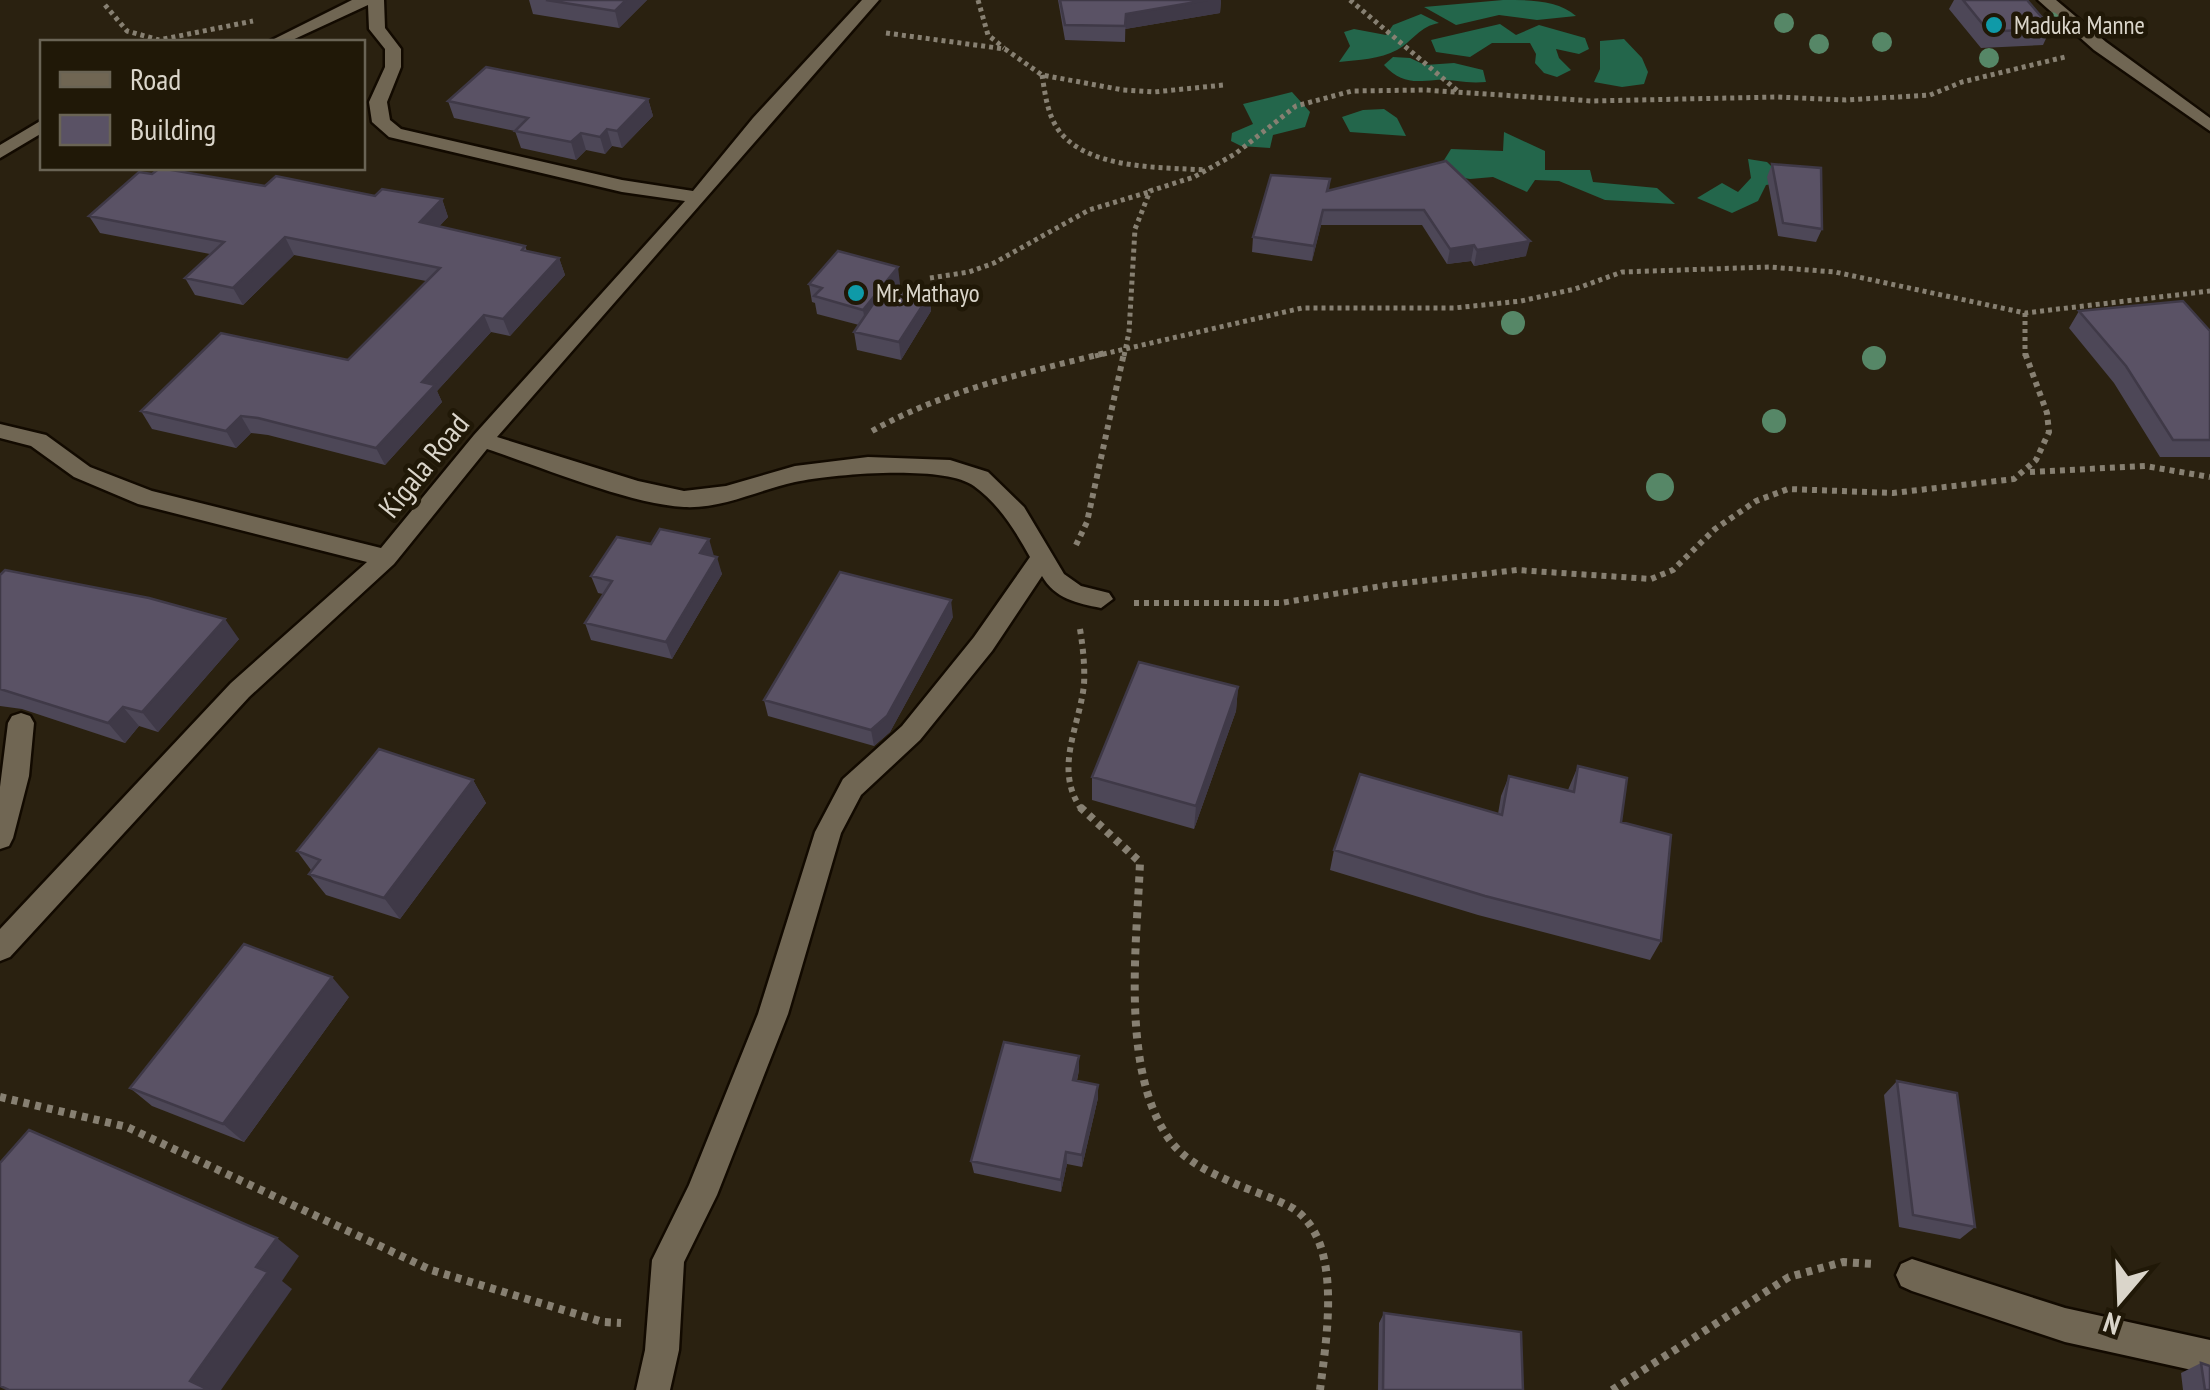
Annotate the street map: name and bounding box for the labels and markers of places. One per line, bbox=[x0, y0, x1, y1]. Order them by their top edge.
place label: Maduka Manne bbox=[2014, 9, 2145, 41]
marker: Maduka Manne bbox=[1983, 14, 2005, 36]
place label: Mr. Mathayo bbox=[876, 277, 980, 309]
marker: Mr. Mathayo bbox=[845, 282, 867, 304]

